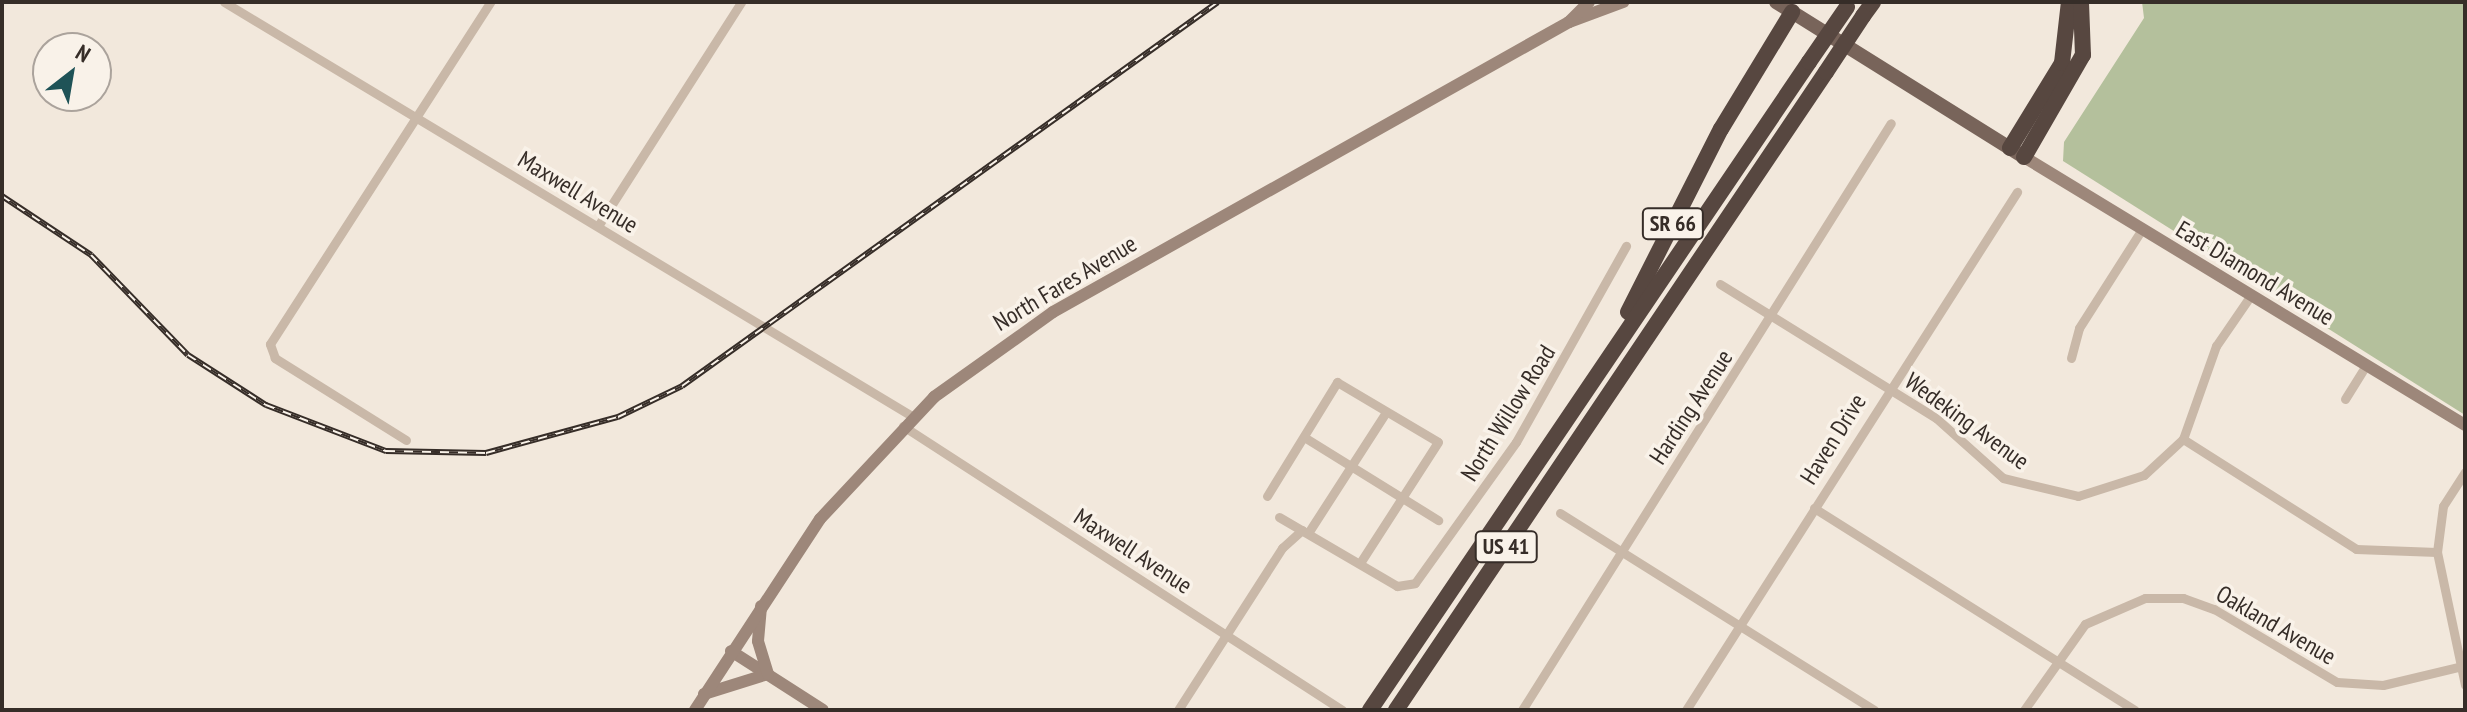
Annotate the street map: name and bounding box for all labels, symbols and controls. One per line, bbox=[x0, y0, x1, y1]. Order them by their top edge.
north arrow bbox=[32, 32, 112, 112]
text: N bbox=[71, 38, 96, 68]
street label: Maxwell Avenue bbox=[512, 145, 644, 239]
road number: SR 66 bbox=[1641, 206, 1705, 242]
street label: East Diamond Avenue bbox=[2171, 214, 2339, 332]
street label: North Fares Avenue bbox=[988, 229, 1142, 337]
street label: North Willow Road bbox=[1455, 339, 1561, 487]
street label: Harding Avenue bbox=[1643, 344, 1739, 470]
street label: Wedeking Avenue bbox=[1899, 366, 2035, 476]
street label: Haven Drive bbox=[1794, 389, 1872, 489]
street label: Maxwell Avenue bbox=[1068, 502, 1198, 600]
road number: US 41 bbox=[1474, 529, 1538, 565]
street label: Oakland Avenue bbox=[2211, 579, 2341, 671]

